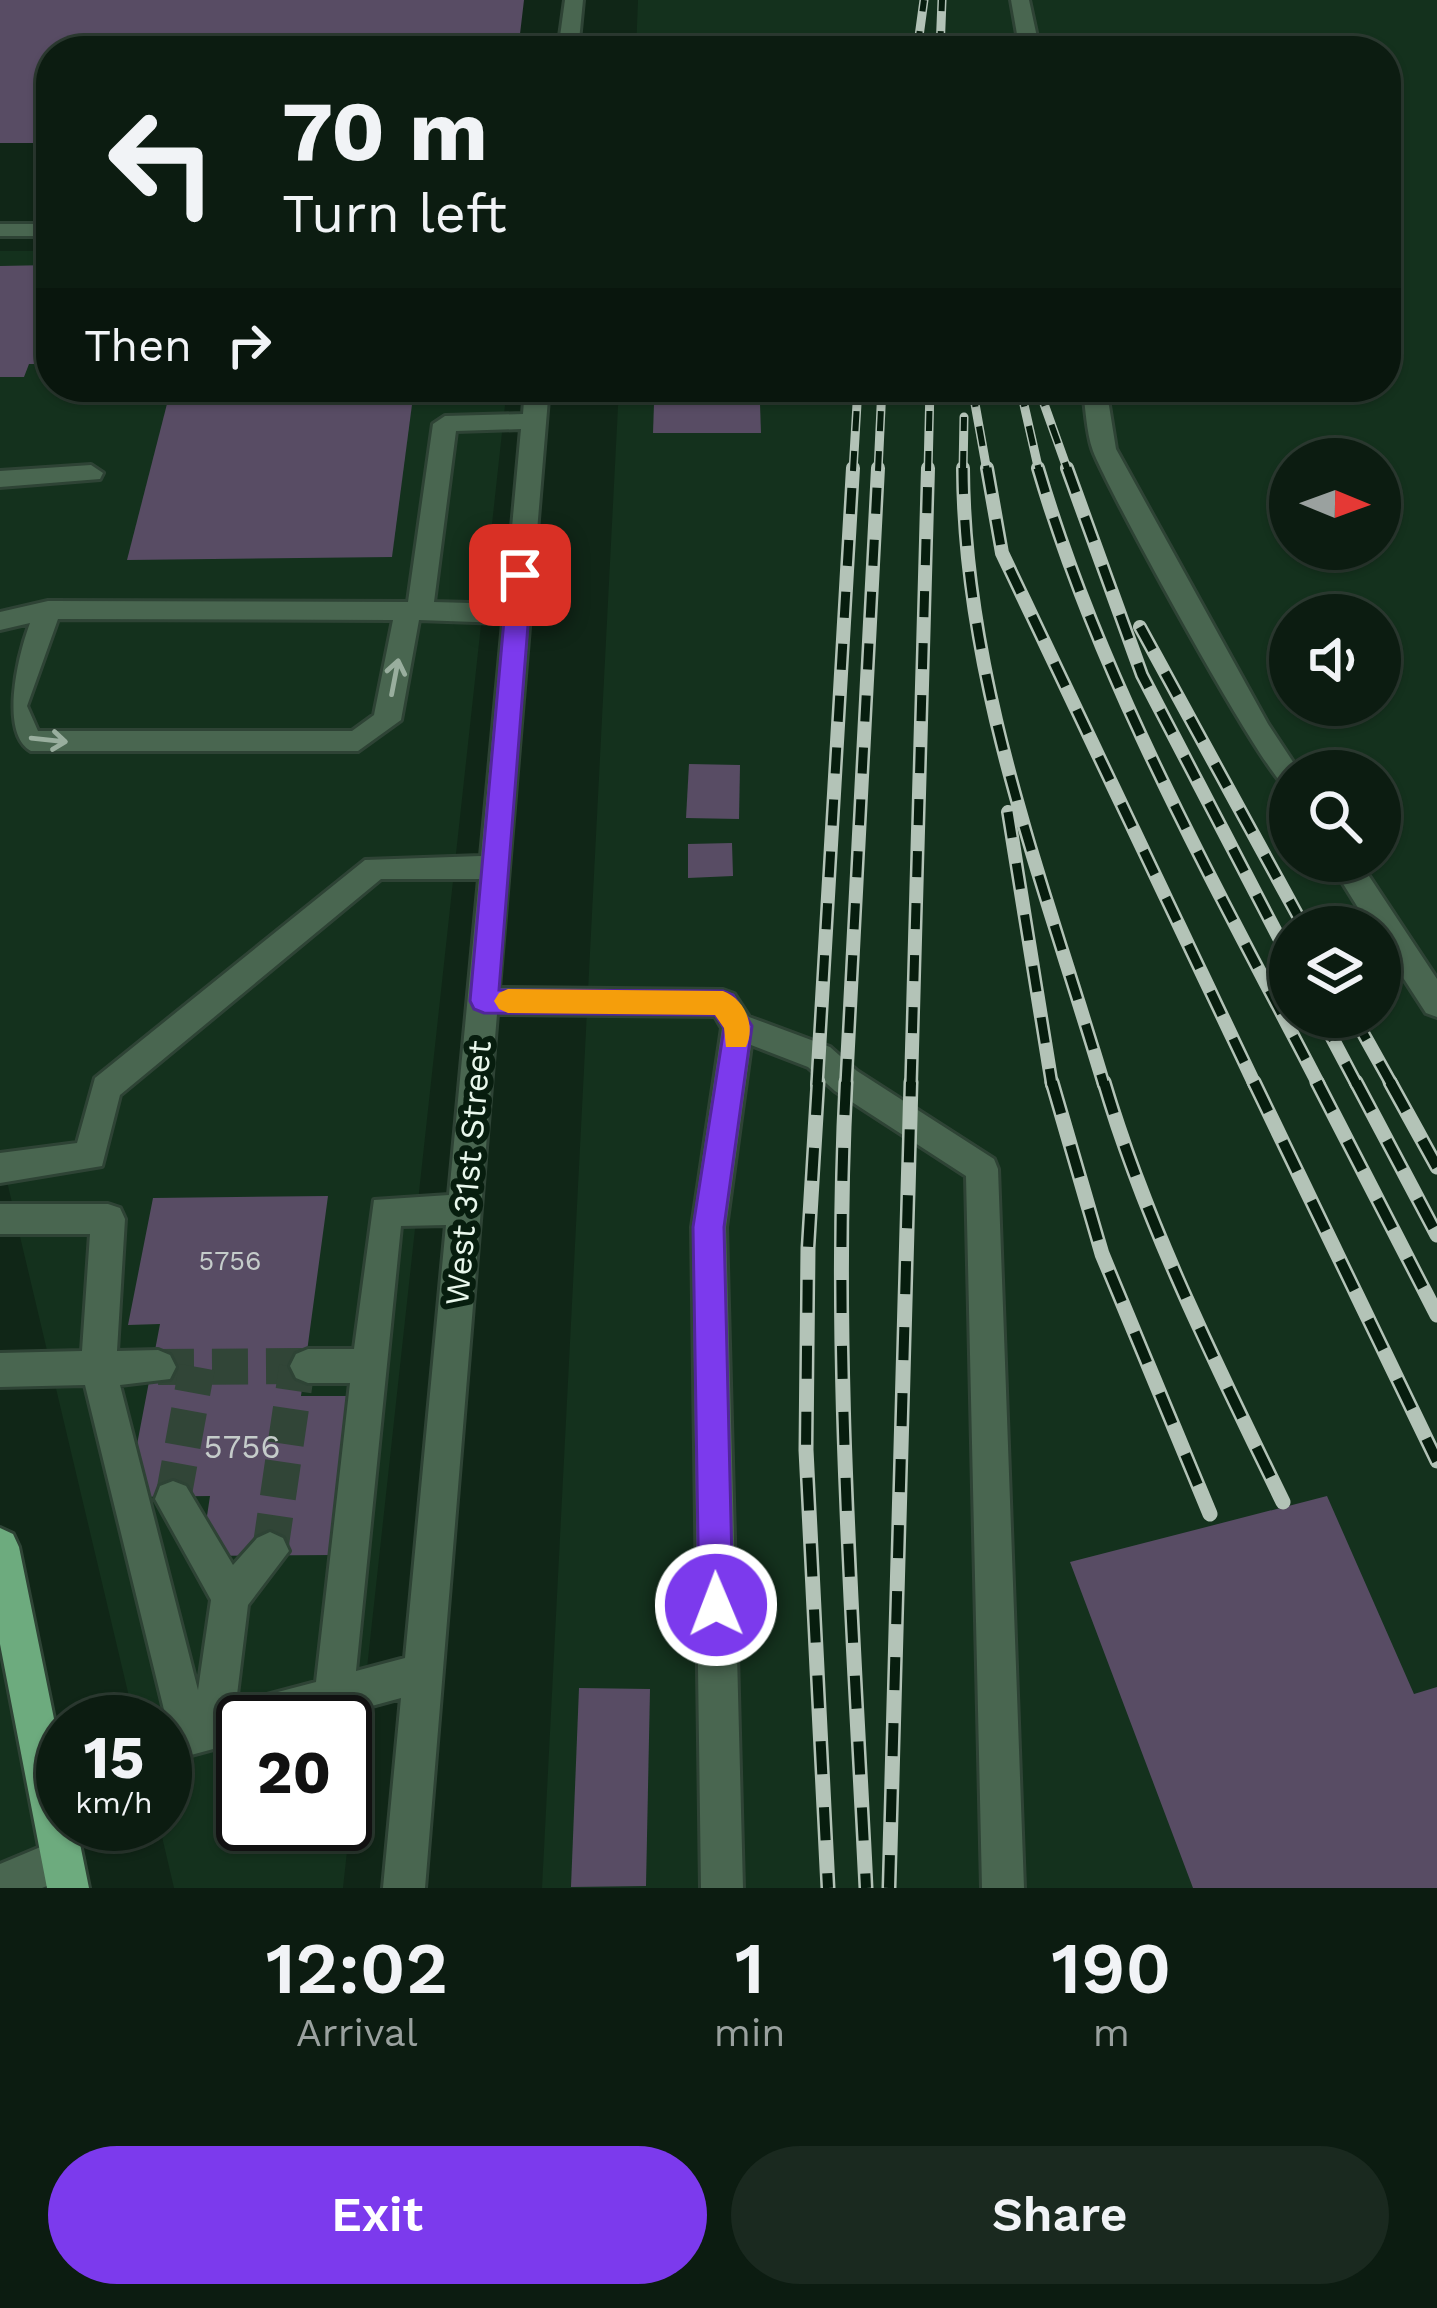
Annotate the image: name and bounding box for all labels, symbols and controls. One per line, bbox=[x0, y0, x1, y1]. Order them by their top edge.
text: 70 m bbox=[282, 82, 488, 180]
icon: left bbox=[84, 84, 240, 240]
text: Turn left bbox=[282, 182, 507, 245]
icon: right bbox=[216, 312, 282, 378]
text: Then bbox=[84, 319, 192, 372]
north arrow bbox=[1269, 438, 1401, 570]
map controls bbox=[1269, 438, 1401, 1038]
pin bbox=[469, 524, 571, 626]
icon: arrive bbox=[487, 542, 553, 608]
button: sound bbox=[1269, 594, 1401, 726]
one-way arrow bbox=[385, 658, 407, 697]
one-way arrow bbox=[28, 729, 67, 752]
button: search bbox=[1269, 750, 1401, 882]
button: layers bbox=[1269, 906, 1401, 1038]
street label: West 31st Street bbox=[437, 1039, 499, 1307]
house number: 5756 bbox=[199, 1245, 262, 1277]
house number: 5756 bbox=[204, 1427, 281, 1466]
position arrow bbox=[653, 1542, 779, 1668]
speed limit sign: 20 bbox=[216, 1695, 372, 1851]
text: 15 bbox=[84, 1722, 144, 1793]
text: km/h bbox=[75, 1785, 153, 1820]
text: 12:02 bbox=[266, 1926, 448, 2010]
text: 1 bbox=[735, 1926, 765, 2010]
text: 190 bbox=[1051, 1926, 1171, 2010]
text: Arrival bbox=[296, 2010, 418, 2055]
text: min bbox=[714, 2010, 785, 2055]
text: m bbox=[1093, 2010, 1130, 2055]
button: Exit bbox=[48, 2146, 707, 2284]
button: Share bbox=[731, 2146, 1389, 2284]

